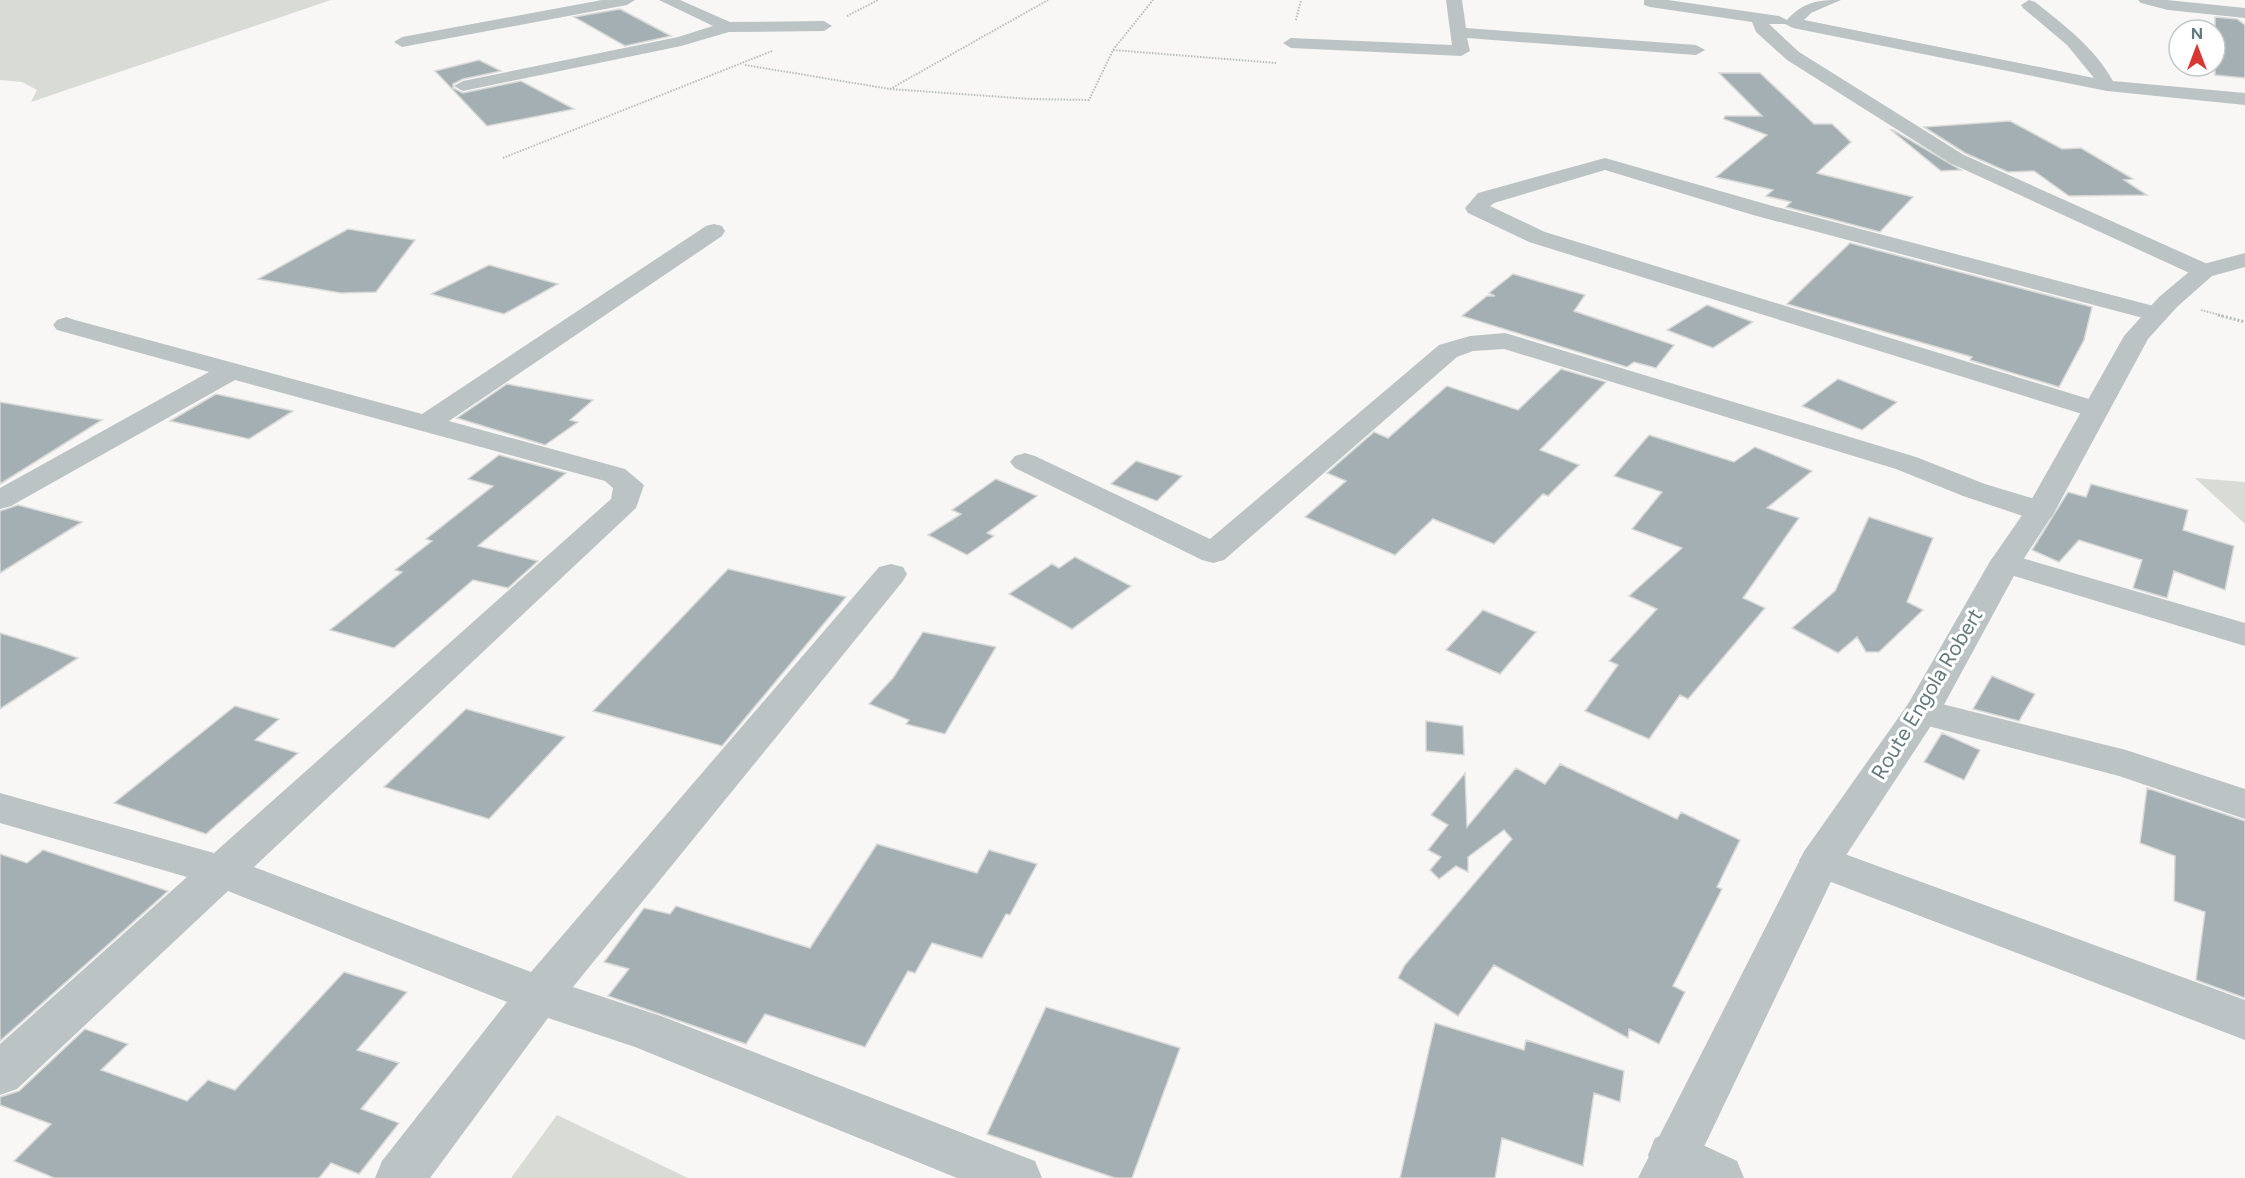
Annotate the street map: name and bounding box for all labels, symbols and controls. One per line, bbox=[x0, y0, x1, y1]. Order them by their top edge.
north arrow bbox=[2167, 18, 2227, 78]
text: N bbox=[2191, 24, 2203, 43]
street label: Route Engola Robert bbox=[1866, 604, 1988, 784]

